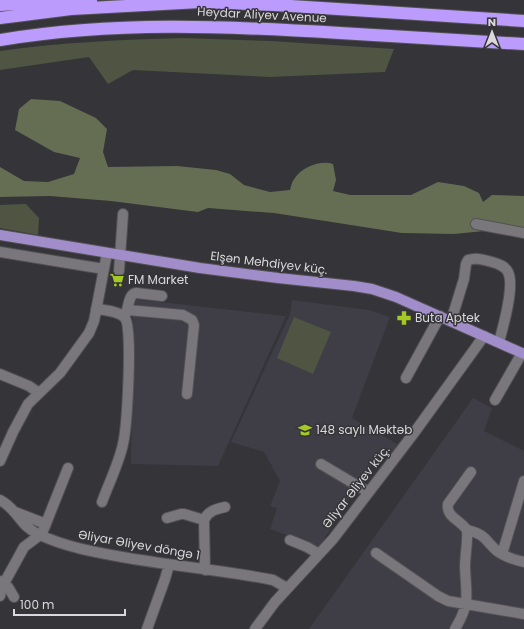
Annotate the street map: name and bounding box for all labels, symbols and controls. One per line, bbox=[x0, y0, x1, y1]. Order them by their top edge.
street label: Heydar Aliyev Avenue bbox=[197, 3, 327, 26]
north arrow bbox=[472, 12, 512, 52]
text: N bbox=[488, 14, 496, 30]
street label: Elşən Mehdiyev küç. bbox=[209, 247, 329, 278]
place label: FM Market bbox=[128, 271, 189, 288]
supermarket icon: FM Market bbox=[109, 272, 125, 288]
place label: Buta Aptek bbox=[415, 309, 481, 326]
pharmacy icon: Buta Aptek bbox=[396, 310, 412, 326]
place label: 148 saylı Məktəb bbox=[316, 421, 412, 438]
school or university icon: 148 saylı Məktəb bbox=[297, 422, 313, 438]
street label: Əliyar Əliyev küç. bbox=[318, 442, 393, 532]
street label: Əliyar Əliyev döngə 1 bbox=[77, 525, 201, 564]
scale bar bbox=[14, 591, 125, 617]
text: 100 m bbox=[20, 596, 54, 613]

